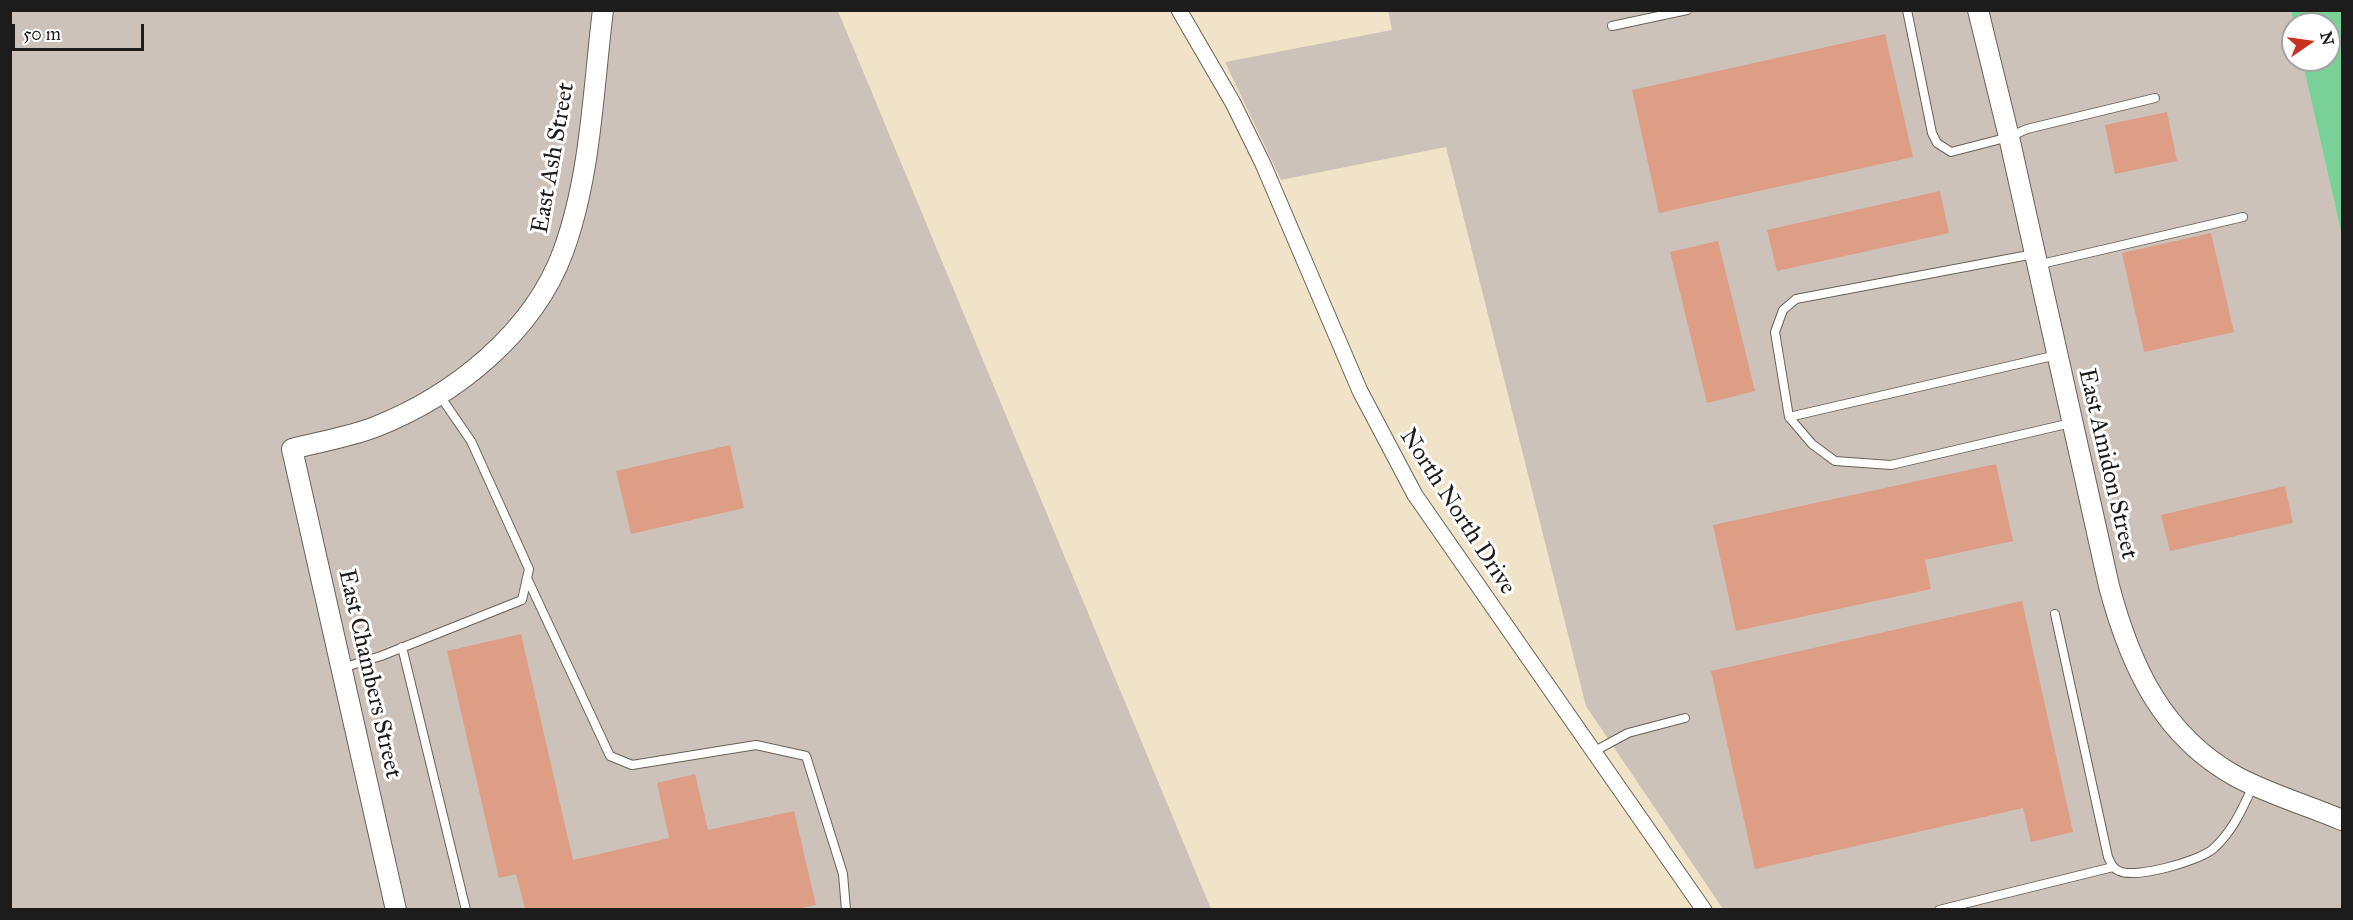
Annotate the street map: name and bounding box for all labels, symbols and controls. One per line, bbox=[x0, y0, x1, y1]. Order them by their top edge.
scale bar bbox=[15, 12, 147, 50]
north arrow bbox=[2281, 12, 2341, 72]
text: 50 m bbox=[23, 23, 61, 45]
text: N bbox=[2316, 30, 2338, 47]
street label: East Ash Street bbox=[527, 80, 581, 236]
street label: East Amidon Street bbox=[2071, 366, 2143, 562]
street label: North North Drive bbox=[1393, 424, 1521, 600]
street label: East Chambers Street bbox=[331, 567, 407, 781]

